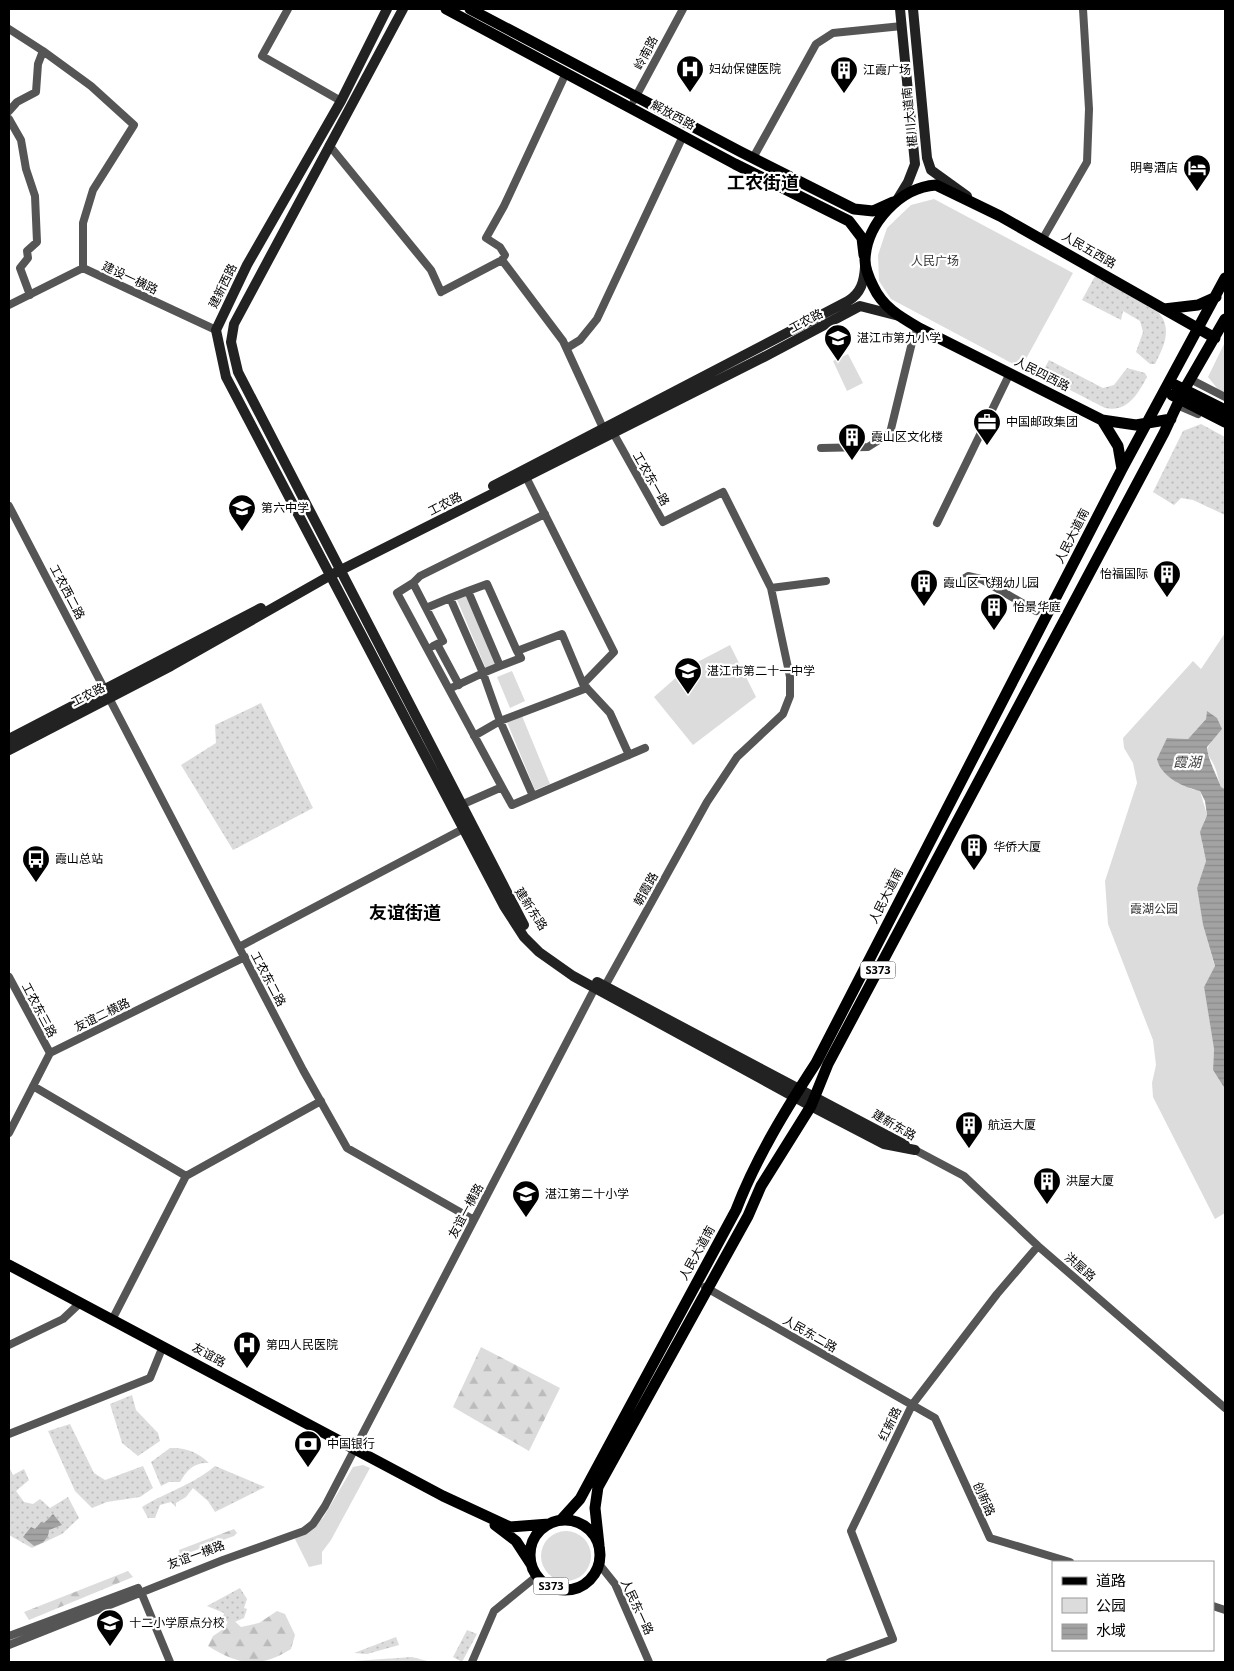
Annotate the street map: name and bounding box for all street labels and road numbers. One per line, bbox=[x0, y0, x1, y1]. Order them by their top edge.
street label: 岭南路 bbox=[630, 33, 662, 73]
street label: 椹川大道南 bbox=[898, 86, 921, 148]
street label: 解放西路 bbox=[648, 96, 698, 133]
street label: 人民五西路 bbox=[1059, 227, 1119, 272]
street label: 建设一横路 bbox=[99, 257, 161, 298]
street label: 建新西路 bbox=[204, 260, 241, 311]
street label: 工农路 bbox=[786, 305, 826, 337]
street label: 人民四西路 bbox=[1012, 352, 1073, 395]
street label: 工农东一路 bbox=[629, 449, 674, 509]
street label: 工农路 bbox=[425, 488, 465, 519]
street label: 人民大道南 bbox=[1050, 505, 1093, 566]
street label: 工农西二路 bbox=[46, 561, 89, 622]
street label: 工农路 bbox=[68, 679, 108, 710]
street label: 人民大道南 bbox=[864, 865, 907, 926]
street label: 朝霞路 bbox=[629, 869, 662, 909]
street label: 建新东路 bbox=[511, 884, 552, 933]
street label: 工农东二路 bbox=[247, 948, 290, 1009]
road number: S373 bbox=[860, 962, 896, 978]
street label: 工农东三路 bbox=[18, 979, 61, 1040]
street label: 友谊二横路 bbox=[71, 994, 132, 1035]
street label: 建新东路 bbox=[869, 1105, 919, 1144]
street label: 友谊一横路 bbox=[444, 1180, 487, 1241]
street label: 人民大道南 bbox=[675, 1222, 719, 1283]
street label: 洪屋路 bbox=[1061, 1248, 1099, 1285]
street label: 人民东二路 bbox=[780, 1311, 840, 1356]
street label: 友谊路 bbox=[189, 1338, 229, 1371]
street label: 红新路 bbox=[874, 1404, 905, 1444]
street label: 创新路 bbox=[969, 1479, 1000, 1519]
street label: 友谊一横路 bbox=[165, 1536, 227, 1573]
street label: 人民东一路 bbox=[617, 1576, 658, 1638]
road number: S373 bbox=[534, 1578, 568, 1594]

